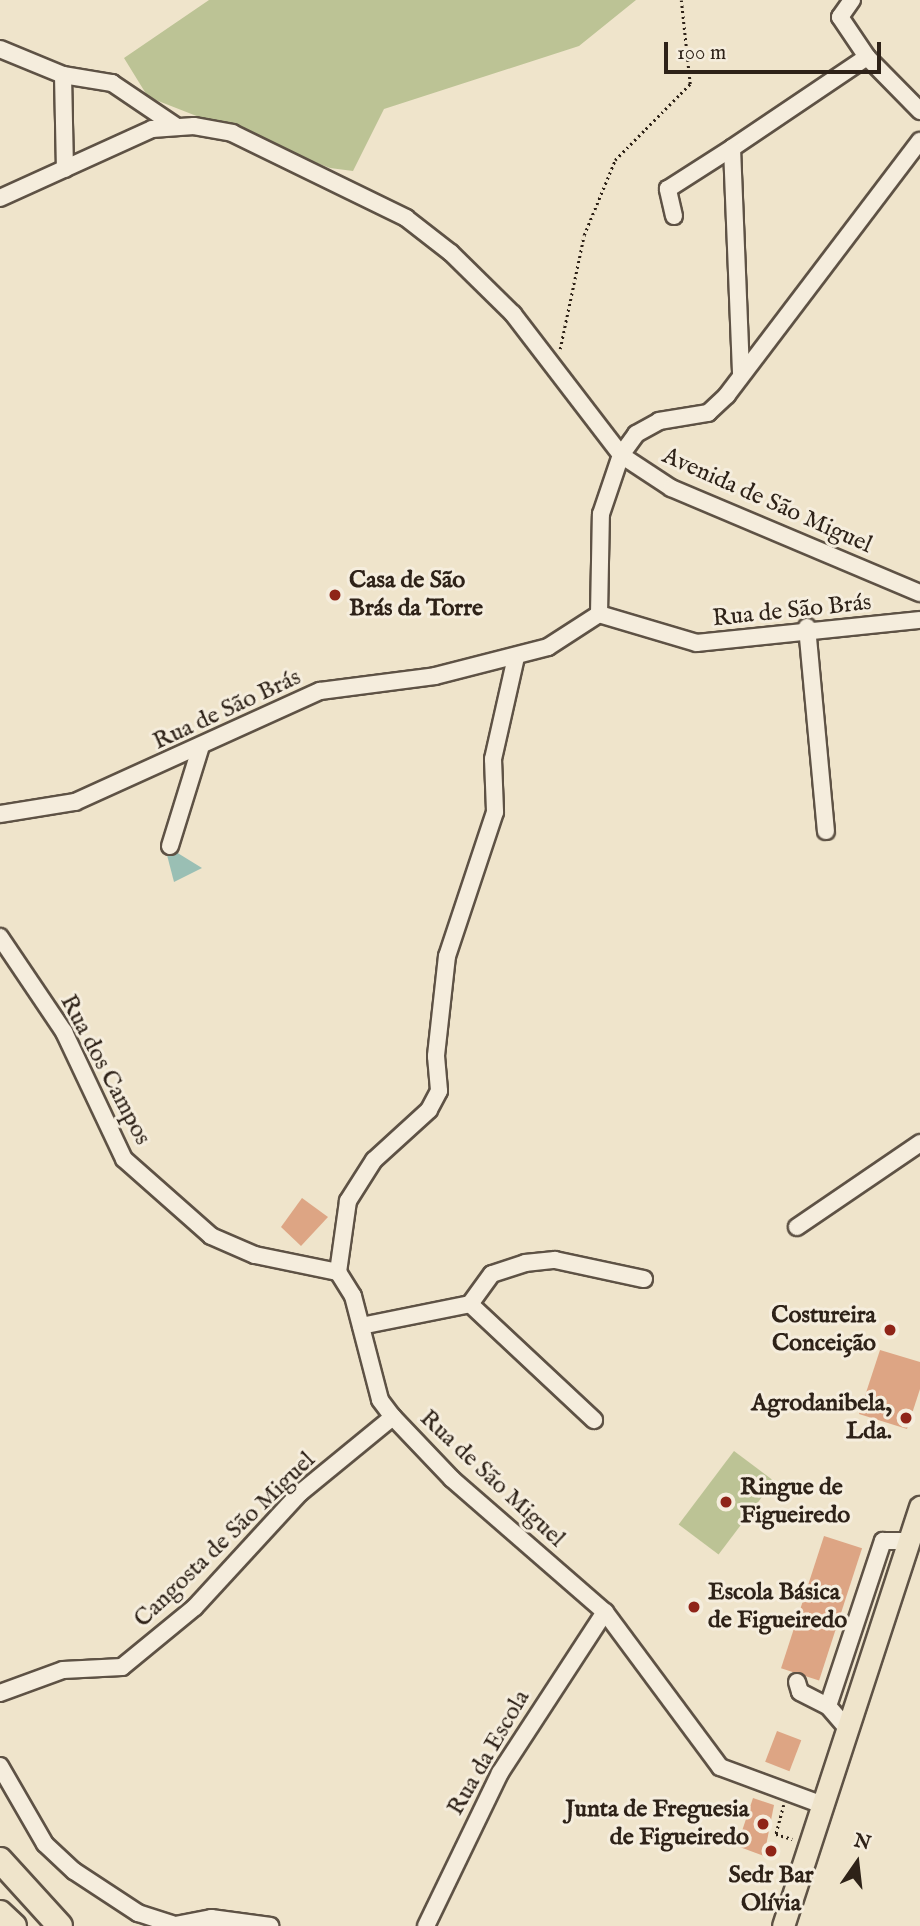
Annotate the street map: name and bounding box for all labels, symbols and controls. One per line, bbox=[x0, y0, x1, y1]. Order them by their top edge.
scale bar bbox=[668, 28, 885, 72]
text: 100 m bbox=[677, 40, 726, 67]
street label: Avenida de São Miguel bbox=[658, 442, 876, 560]
place label: Casa de São Brás da Torre bbox=[349, 567, 483, 623]
marker: Casa de São Brás da Torre bbox=[327, 587, 343, 603]
street label: Rua de São Brás bbox=[711, 588, 873, 634]
street label: Rua de São Brás bbox=[149, 663, 305, 757]
street label: Rua dos Campos bbox=[53, 990, 157, 1150]
place label: Costureira Conceição bbox=[771, 1302, 876, 1358]
marker: Costureira Conceição bbox=[882, 1322, 898, 1338]
place label: Agrodanibela, Lda. bbox=[751, 1390, 892, 1446]
street label: Rua de São Miguel bbox=[413, 1404, 571, 1554]
marker: Agrodanibela, Lda. bbox=[898, 1410, 914, 1426]
street label: Cangosta de São Miguel bbox=[129, 1446, 321, 1634]
place label: Ringue de Figueiredo bbox=[740, 1474, 850, 1530]
marker: Ringue de Figueiredo bbox=[718, 1494, 734, 1510]
place label: Escola Básica de Figueiredo bbox=[708, 1579, 847, 1635]
marker: Escola Básica de Figueiredo bbox=[686, 1599, 702, 1615]
street label: Rua da Escola bbox=[442, 1685, 536, 1821]
place label: Junta de Freguesia de Figueiredo bbox=[565, 1796, 749, 1852]
marker: Junta de Freguesia de Figueiredo bbox=[755, 1816, 771, 1832]
north arrow bbox=[822, 1828, 892, 1898]
text: N bbox=[851, 1829, 873, 1856]
marker: Sedr Bar Olívia bbox=[763, 1843, 779, 1859]
place label: Sedr Bar Olívia bbox=[728, 1862, 814, 1918]

